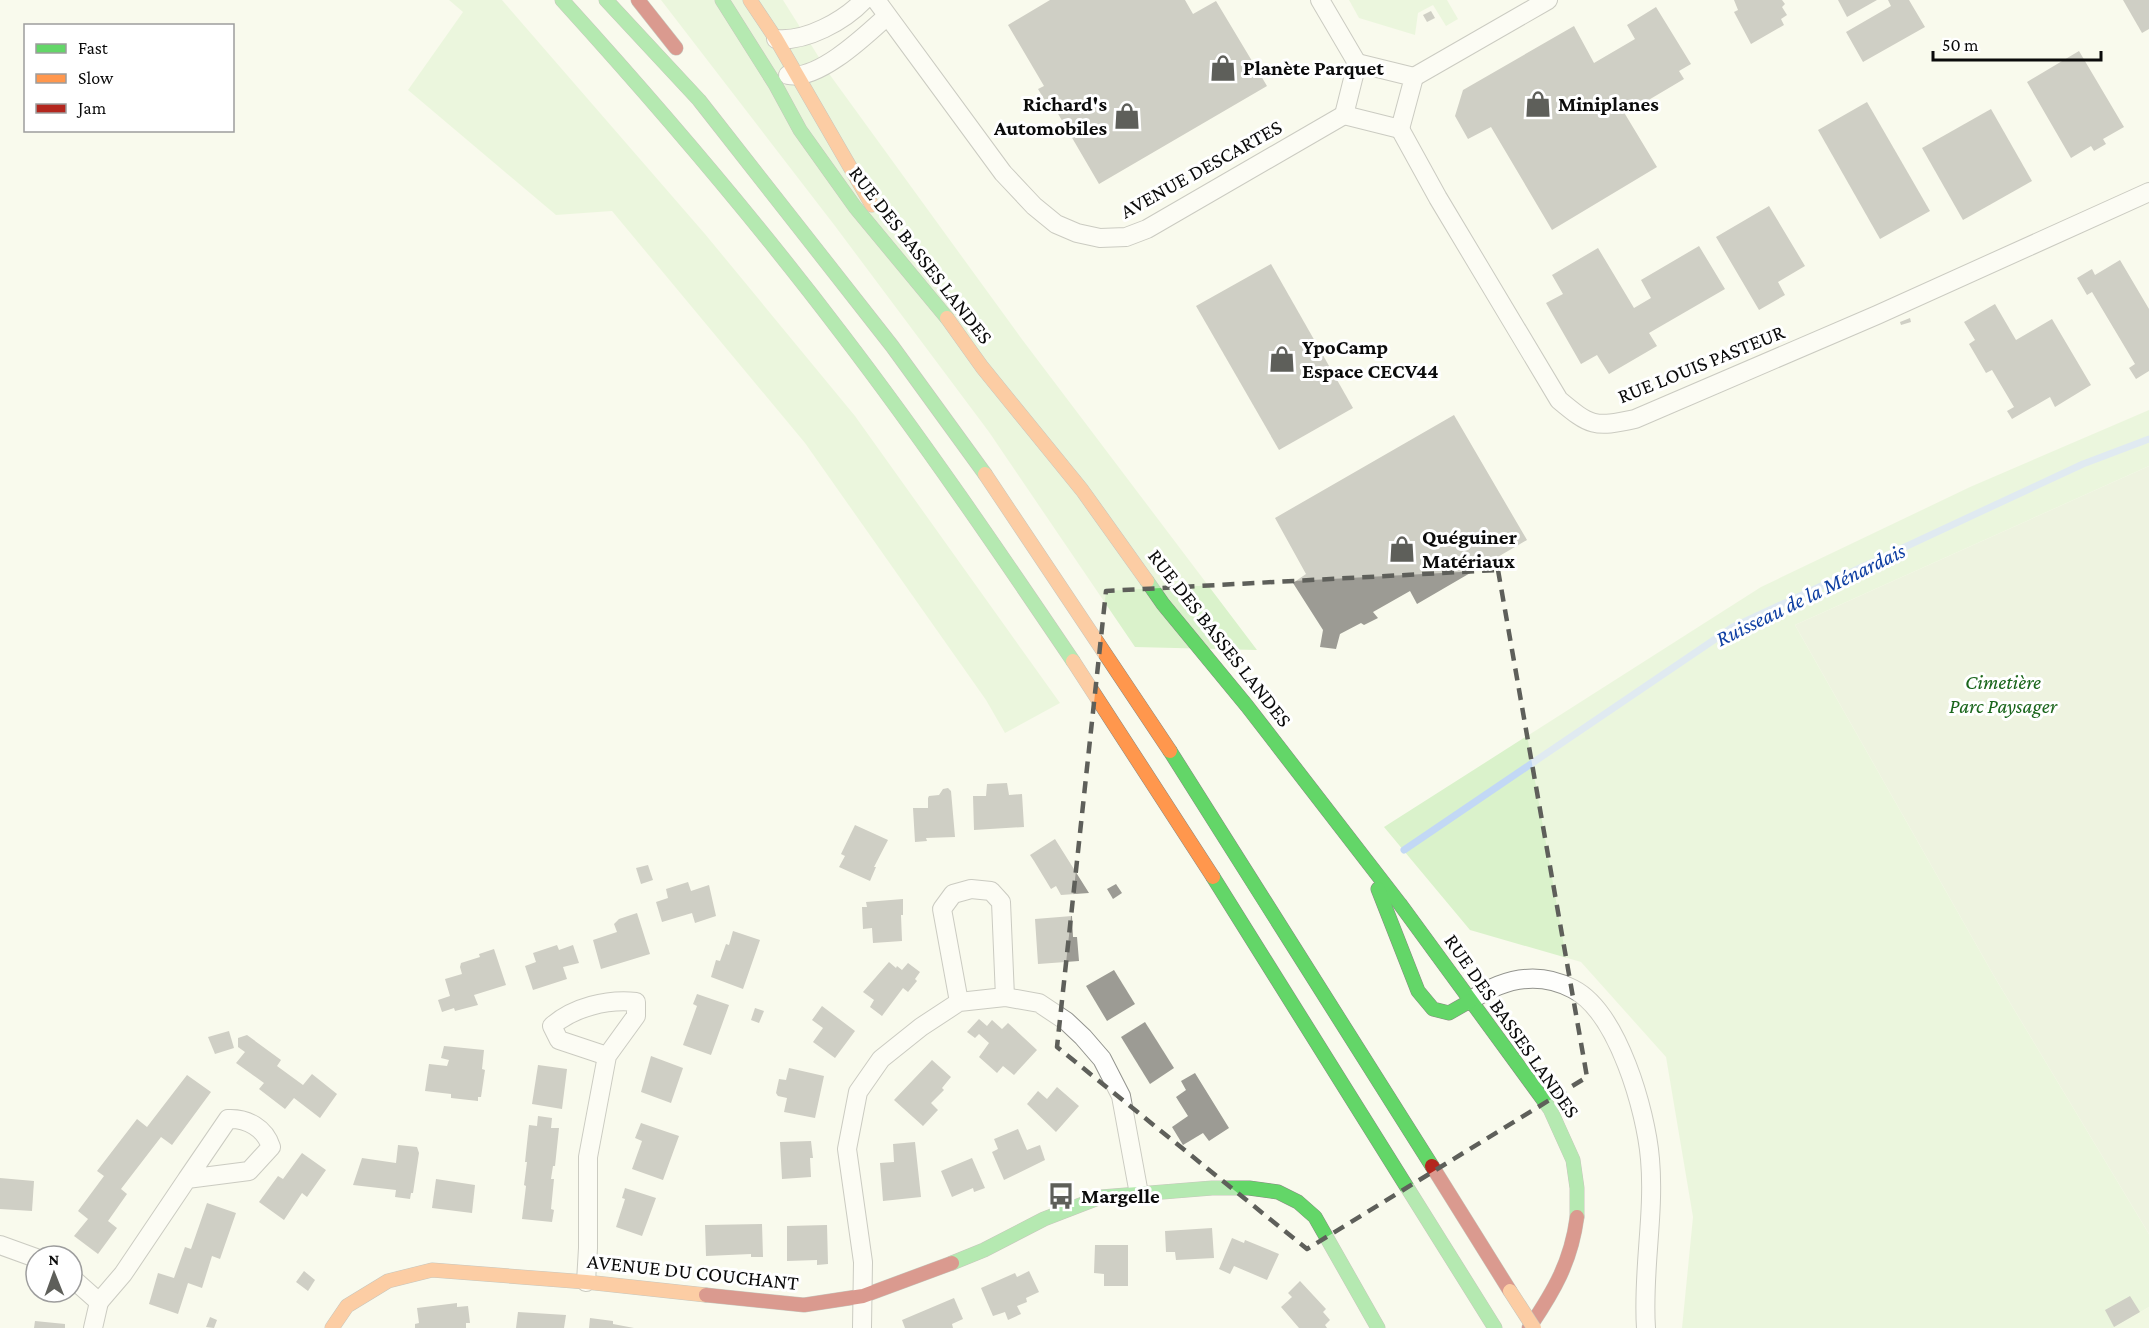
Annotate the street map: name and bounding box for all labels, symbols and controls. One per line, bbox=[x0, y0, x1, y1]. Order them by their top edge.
legend bbox=[24, 24, 234, 132]
scale bar bbox=[1933, 24, 2101, 62]
text: 50 m bbox=[1942, 35, 1979, 55]
text: Fast bbox=[78, 38, 109, 58]
shop icon: Planète Parquet bbox=[1208, 53, 1238, 83]
place label: Planète Parquet bbox=[1243, 56, 1384, 80]
text: Slow bbox=[78, 68, 114, 88]
shop icon: Miniplanes bbox=[1523, 89, 1553, 119]
place label: Richard's Automobiles bbox=[993, 92, 1107, 140]
place label: Miniplanes bbox=[1558, 92, 1659, 116]
text: Jam bbox=[76, 98, 107, 118]
shop icon: Richard's Automobiles bbox=[1112, 101, 1142, 131]
street label: AVENUE DESCARTES bbox=[1116, 115, 1286, 223]
street label: RUE DES BASSES LANDES bbox=[844, 161, 998, 349]
street label: RUE LOUIS PASTEUR bbox=[1614, 319, 1788, 408]
place label: YpoCamp Espace CECV44 bbox=[1302, 335, 1439, 383]
shop icon: YpoCamp Espace CECV44 bbox=[1267, 344, 1297, 374]
place label: Quéguiner Matériaux bbox=[1422, 525, 1518, 573]
shop icon: Quéguiner Matériaux bbox=[1387, 534, 1417, 564]
water label: Ruisseau de la Ménardais bbox=[1711, 538, 1909, 651]
street label: RUE DES BASSES LANDES bbox=[1143, 544, 1297, 732]
park label: Cimetière Parc Paysager bbox=[1949, 670, 2058, 718]
street label: RUE DES BASSES LANDES bbox=[1439, 929, 1585, 1123]
bus stop icon: Margelle bbox=[1046, 1181, 1076, 1211]
place label: Margelle bbox=[1081, 1184, 1160, 1208]
north arrow bbox=[24, 1244, 84, 1304]
street label: AVENUE DU COUCHANT bbox=[586, 1249, 801, 1295]
text: N bbox=[48, 1251, 59, 1268]

